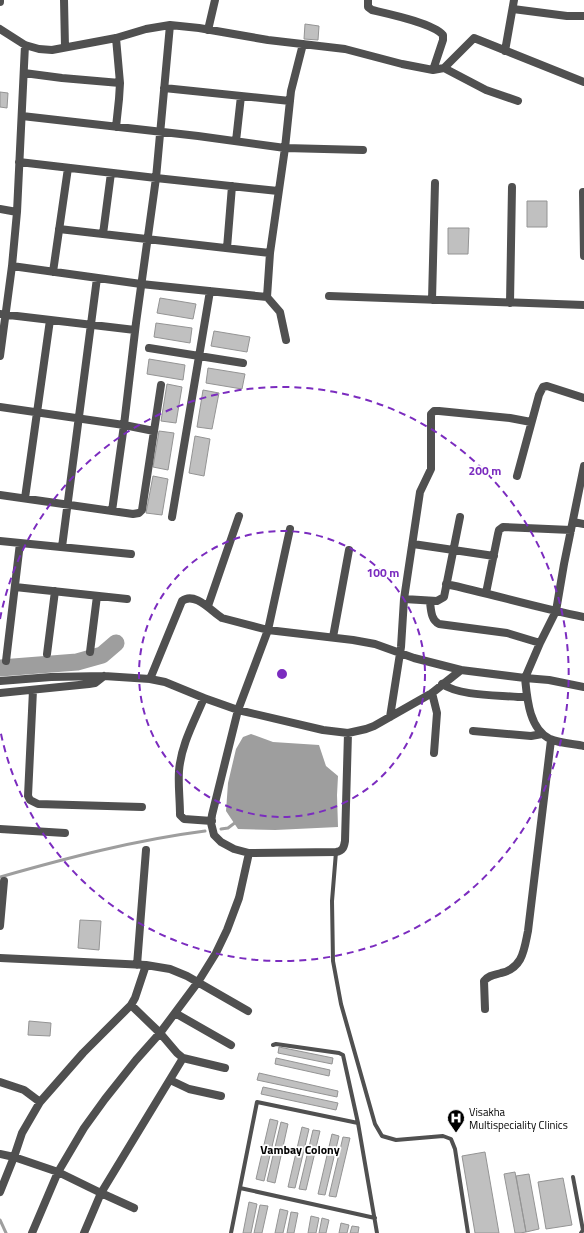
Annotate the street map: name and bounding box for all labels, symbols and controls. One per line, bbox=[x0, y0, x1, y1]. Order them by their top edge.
text: 200 m bbox=[469, 461, 501, 480]
text: 100 m bbox=[367, 563, 399, 582]
centre of rings bbox=[275, 667, 289, 681]
place label: Visakha Multispeciality Clinics bbox=[469, 1104, 568, 1133]
hospital icon: Visakha Multispeciality Clinics bbox=[446, 1108, 466, 1133]
district label: Vambay Colony bbox=[260, 1140, 340, 1159]

